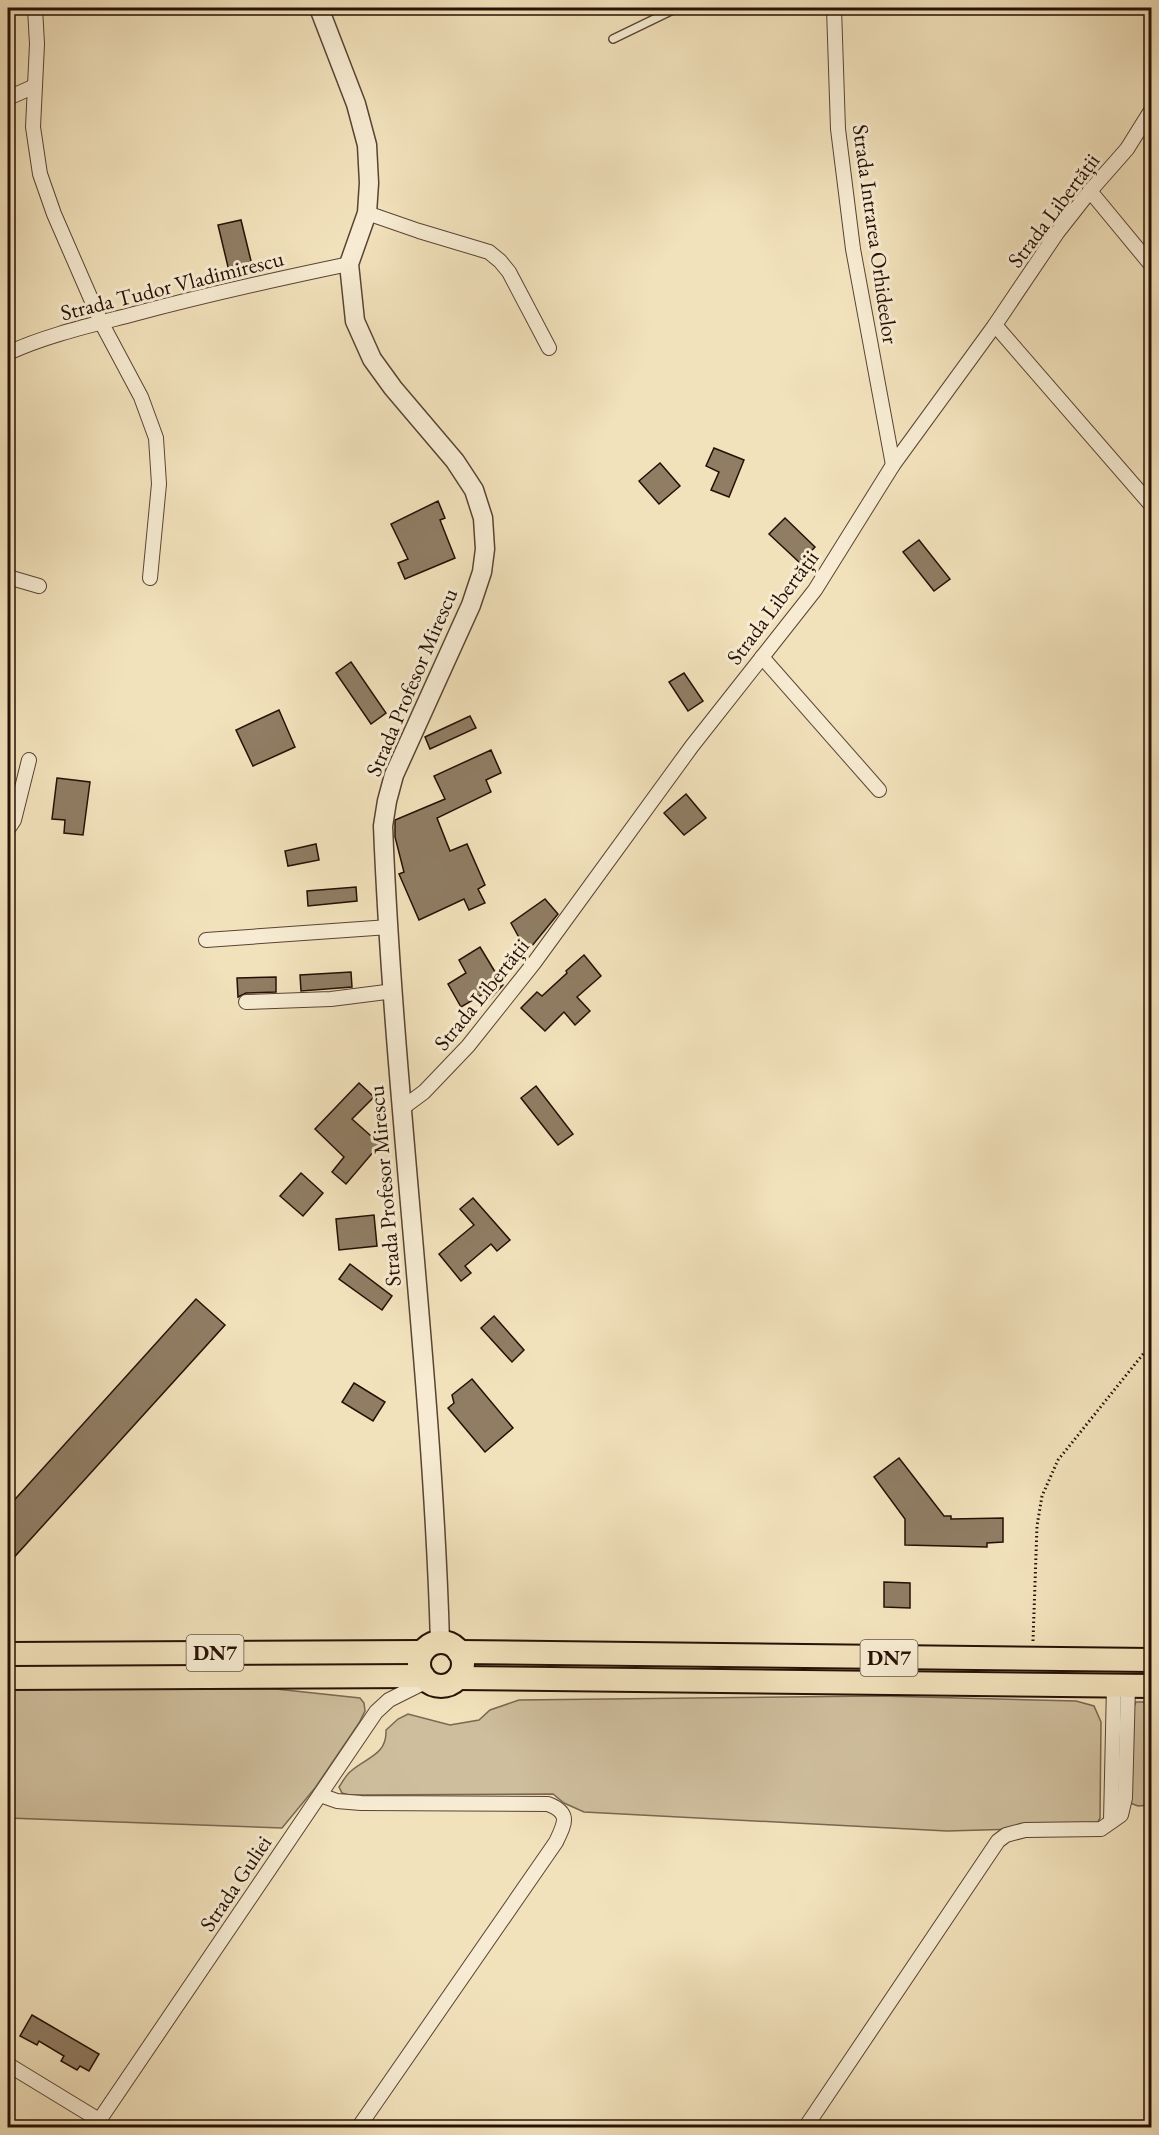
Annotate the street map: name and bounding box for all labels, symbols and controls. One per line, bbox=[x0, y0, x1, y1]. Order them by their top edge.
street label: Strada Intrarea Orhideelor bbox=[846, 122, 905, 346]
street label: Strada Libertății bbox=[1001, 147, 1106, 274]
street label: Strada Tudor Vladimirescu bbox=[57, 244, 287, 327]
street label: Strada Libertății bbox=[720, 544, 825, 671]
street label: Strada Profesor Mirescu bbox=[359, 583, 464, 781]
street label: Strada Libertății bbox=[427, 932, 536, 1056]
street label: Strada Profesor Mirescu bbox=[361, 1084, 408, 1288]
road number: DN7 bbox=[186, 1635, 244, 1671]
road number: DN7 bbox=[860, 1640, 918, 1676]
street label: Strada Guliei bbox=[193, 1830, 278, 1937]

